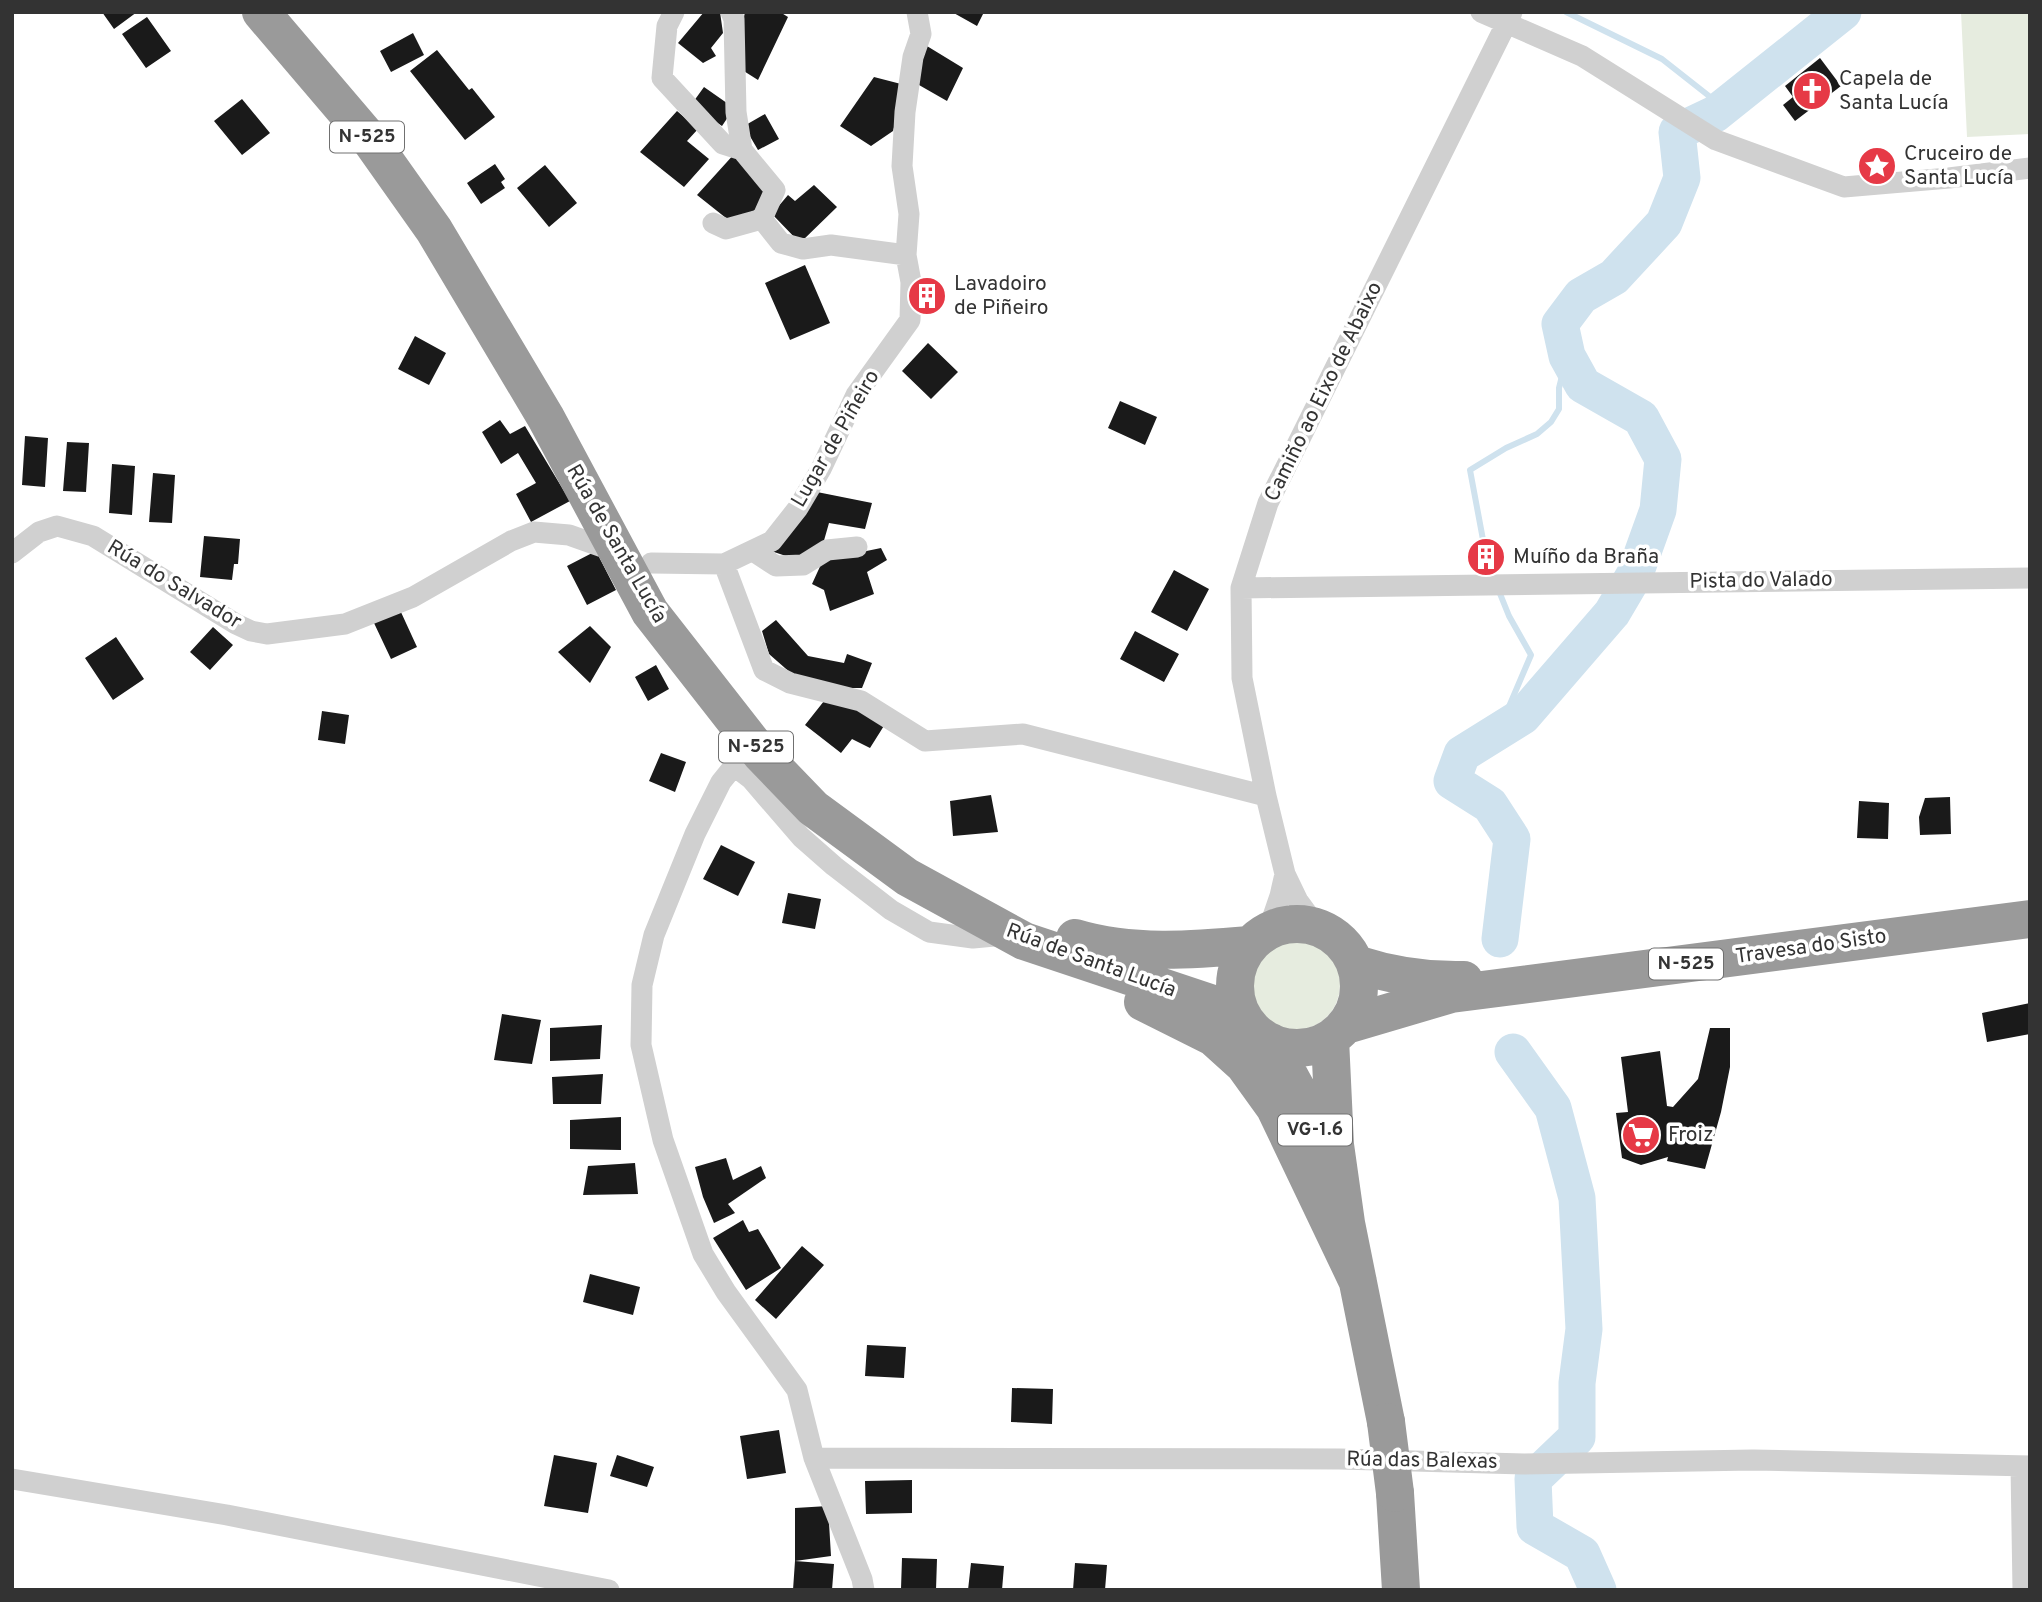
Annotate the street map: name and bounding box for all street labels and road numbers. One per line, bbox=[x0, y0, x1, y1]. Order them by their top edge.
road number: N-525 bbox=[330, 122, 404, 153]
street label: Camiño ao Eixo de Abaixo bbox=[1259, 278, 1389, 506]
street label: Lugar de Piñeiro bbox=[786, 365, 886, 513]
street label: Rúa de Santa Lucía bbox=[560, 460, 672, 628]
street label: Rúa do Salvador bbox=[102, 534, 246, 636]
street label: Pista do Valado bbox=[1689, 566, 1833, 596]
road number: N-525 bbox=[719, 732, 793, 762]
street label: Rúa de Santa Lucía bbox=[1002, 918, 1180, 1004]
street label: Travesa do Sisto bbox=[1734, 923, 1888, 971]
road number: N-525 bbox=[1649, 948, 1723, 980]
road number: VG-1.6 bbox=[1278, 1114, 1352, 1146]
street label: Rúa das Balexas bbox=[1346, 1446, 1498, 1476]

